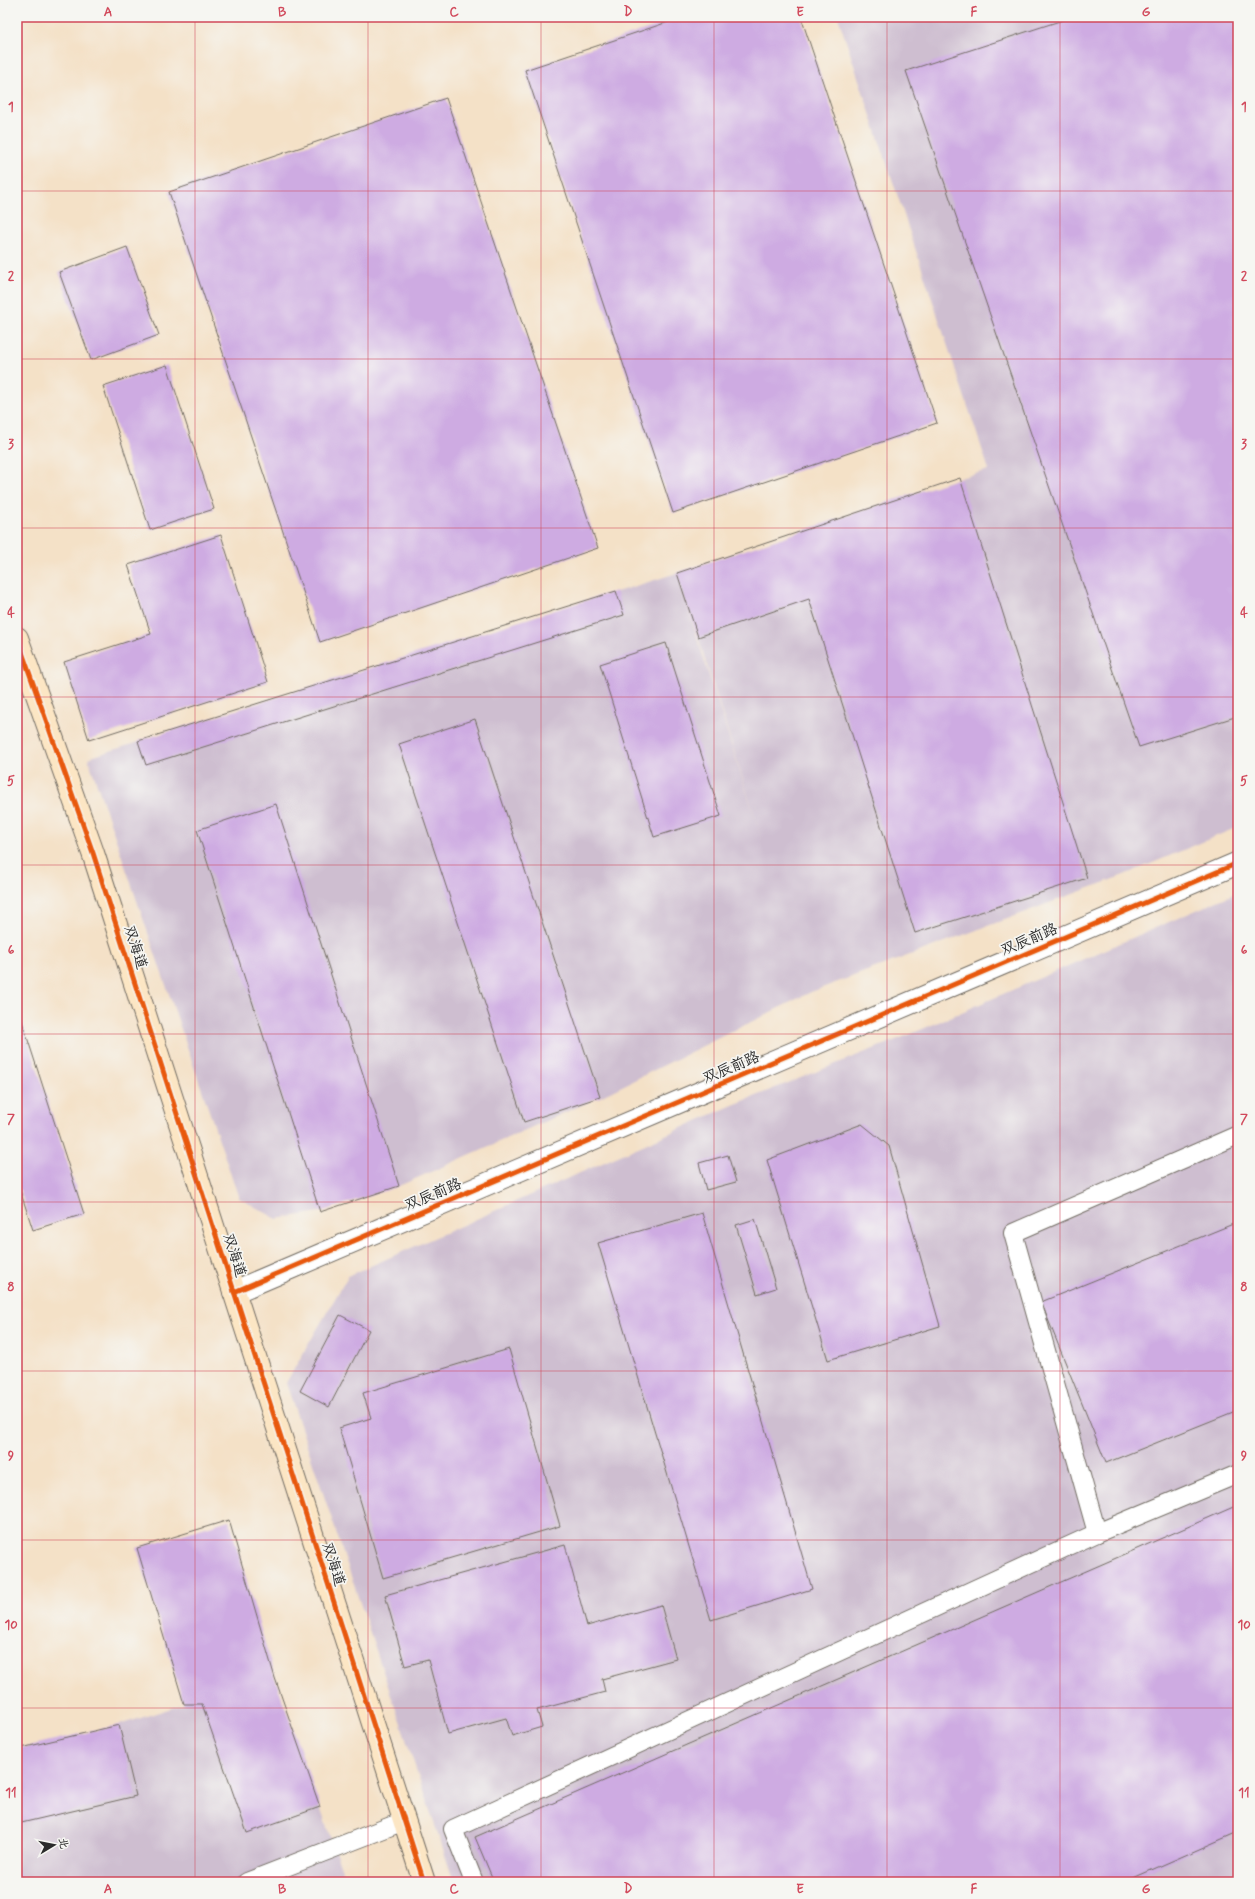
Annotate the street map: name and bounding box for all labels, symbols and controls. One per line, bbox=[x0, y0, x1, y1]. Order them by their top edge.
text: A bbox=[104, 4, 112, 21]
text: B bbox=[278, 4, 287, 21]
text: C bbox=[449, 4, 459, 21]
text: D bbox=[624, 4, 633, 21]
text: E bbox=[796, 4, 804, 21]
text: F bbox=[971, 4, 978, 21]
text: G bbox=[1142, 4, 1151, 21]
text: 1 bbox=[8, 99, 14, 116]
text: 1 bbox=[1241, 99, 1247, 116]
text: 2 bbox=[8, 268, 15, 285]
text: 2 bbox=[1241, 268, 1248, 285]
text: 3 bbox=[8, 436, 14, 453]
text: 3 bbox=[1241, 436, 1247, 453]
text: 4 bbox=[7, 605, 15, 622]
text: 4 bbox=[1240, 605, 1248, 622]
text: 5 bbox=[7, 773, 15, 790]
text: 5 bbox=[1240, 773, 1248, 790]
street label: 双辰前路 bbox=[998, 919, 1061, 961]
street label: 双海道 bbox=[119, 923, 152, 972]
text: 6 bbox=[8, 942, 15, 959]
text: 6 bbox=[1241, 942, 1248, 959]
street label: 双辰前路 bbox=[700, 1047, 763, 1089]
text: 7 bbox=[7, 1111, 15, 1128]
text: 7 bbox=[1240, 1111, 1248, 1128]
street label: 双辰前路 bbox=[402, 1174, 465, 1216]
street label: 双海道 bbox=[218, 1231, 251, 1280]
text: 8 bbox=[7, 1279, 15, 1296]
text: 8 bbox=[1240, 1279, 1248, 1296]
text: 9 bbox=[8, 1448, 15, 1465]
text: 9 bbox=[1241, 1448, 1248, 1465]
street label: 双海道 bbox=[317, 1540, 350, 1589]
text: 10 bbox=[4, 1617, 18, 1634]
text: 10 bbox=[1237, 1617, 1251, 1634]
text: 11 bbox=[5, 1785, 17, 1802]
text: 11 bbox=[1238, 1785, 1250, 1802]
north arrow bbox=[34, 1825, 74, 1865]
text: 北 bbox=[55, 1837, 71, 1850]
text: A bbox=[104, 1881, 112, 1898]
text: B bbox=[278, 1881, 287, 1898]
text: C bbox=[449, 1881, 459, 1898]
text: D bbox=[624, 1881, 633, 1898]
text: E bbox=[796, 1881, 804, 1898]
text: F bbox=[971, 1881, 978, 1898]
text: G bbox=[1142, 1881, 1151, 1898]

